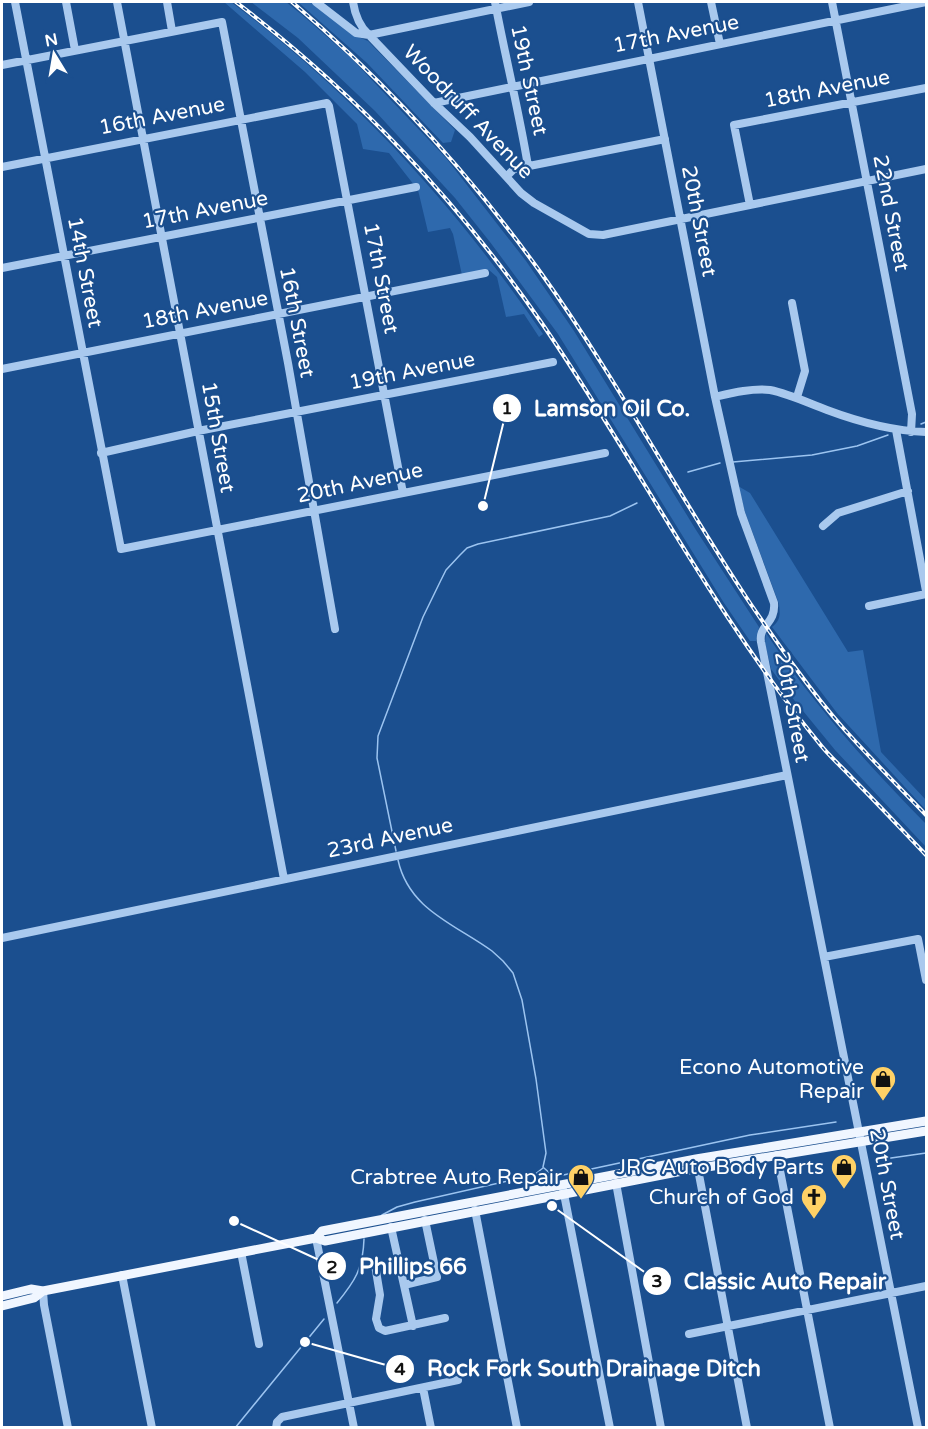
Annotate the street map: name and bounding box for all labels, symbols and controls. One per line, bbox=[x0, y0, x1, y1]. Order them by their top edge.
street label: 17th Avenue bbox=[611, 10, 741, 58]
street label: 19th Street bbox=[505, 22, 553, 138]
north arrow bbox=[24, 24, 84, 84]
text: N bbox=[43, 29, 60, 51]
street label: Woodruff Avenue bbox=[398, 40, 538, 184]
street label: 18th Avenue bbox=[762, 65, 892, 113]
street label: 16th Avenue bbox=[97, 92, 227, 140]
street label: 22nd Street bbox=[867, 153, 915, 273]
street label: 20th Street bbox=[676, 163, 722, 279]
street label: 17th Avenue bbox=[140, 186, 270, 234]
street label: 14th Street bbox=[62, 214, 108, 330]
street label: 17th Street bbox=[358, 220, 404, 336]
street label: 16th Street bbox=[274, 264, 320, 380]
street label: 18th Avenue bbox=[140, 286, 270, 334]
street label: 19th Avenue bbox=[347, 347, 477, 395]
street label: 15th Street bbox=[196, 379, 240, 495]
callout: Lamson Oil Co. bbox=[492, 388, 702, 428]
text: Lamson Oil Co. bbox=[534, 396, 690, 422]
text: 1 bbox=[501, 397, 513, 419]
street label: 20th Avenue bbox=[295, 457, 425, 509]
street label: 20th Street bbox=[769, 649, 815, 765]
street label: 23rd Avenue bbox=[325, 812, 455, 864]
place label: Econo Automotive Repair bbox=[679, 1055, 864, 1104]
shop icon: Econo Automotive Repair bbox=[868, 1064, 898, 1102]
street label: 20th Street bbox=[864, 1126, 910, 1242]
shop icon: JRC Auto Body Parts bbox=[829, 1152, 859, 1190]
place label: JRC Auto Body Parts bbox=[616, 1155, 824, 1180]
shop icon: Crabtree Auto Repair bbox=[566, 1162, 596, 1200]
place label: Crabtree Auto Repair bbox=[350, 1165, 562, 1190]
church icon: Church of God bbox=[799, 1182, 829, 1220]
place label: Church of God bbox=[649, 1185, 794, 1210]
callout: Phillips 66 bbox=[317, 1246, 479, 1286]
text: Phillips 66 bbox=[359, 1254, 467, 1280]
text: 2 bbox=[326, 1256, 338, 1278]
callout: Classic Auto Repair bbox=[642, 1261, 898, 1301]
text: Classic Auto Repair bbox=[684, 1269, 887, 1295]
text: 3 bbox=[651, 1270, 663, 1292]
callout: Rock Fork South Drainage Ditch bbox=[385, 1349, 773, 1389]
text: Rock Fork South Drainage Ditch bbox=[427, 1356, 761, 1382]
text: 4 bbox=[394, 1358, 406, 1380]

